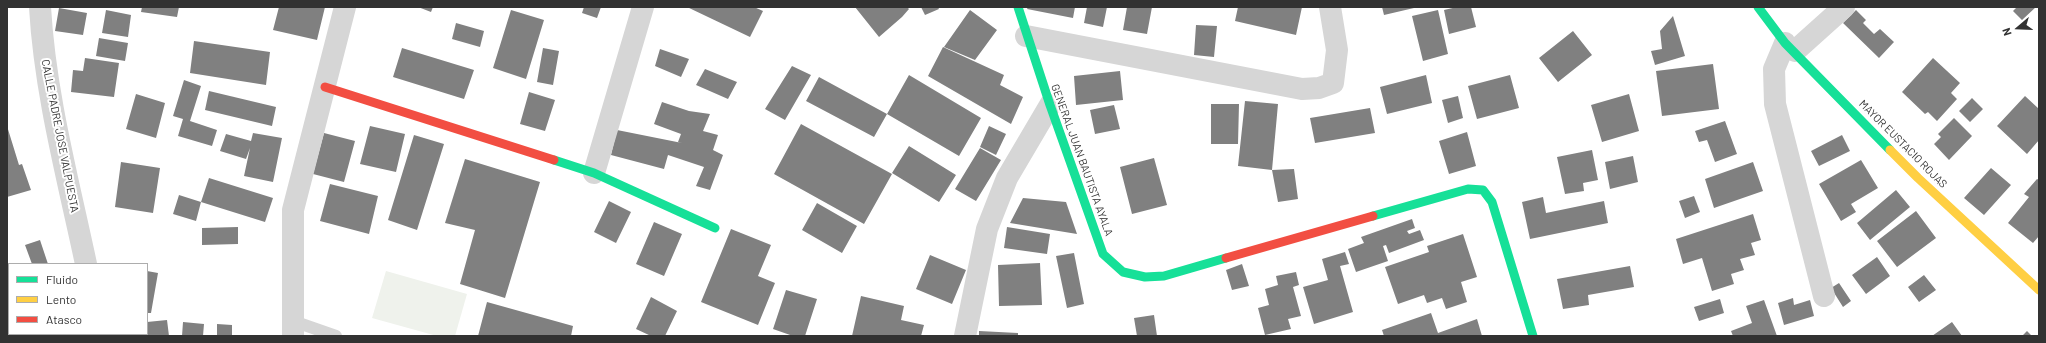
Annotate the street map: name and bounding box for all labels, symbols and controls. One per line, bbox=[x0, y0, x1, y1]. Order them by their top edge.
north arrow bbox=[1998, 8, 2038, 48]
text: N bbox=[1999, 26, 2014, 38]
street label: CALLE PADRE JOSE VALPUESTA bbox=[39, 58, 81, 214]
street label: GENERAL JUAN BAUTISTA AYALA bbox=[1048, 82, 1116, 238]
street label: MAYOR EUSTACIO ROJAS bbox=[1856, 97, 1950, 191]
legend bbox=[8, 263, 148, 335]
text: Fluido bbox=[46, 272, 78, 286]
text: Lento bbox=[46, 292, 76, 306]
text: Atasco bbox=[46, 312, 82, 326]

